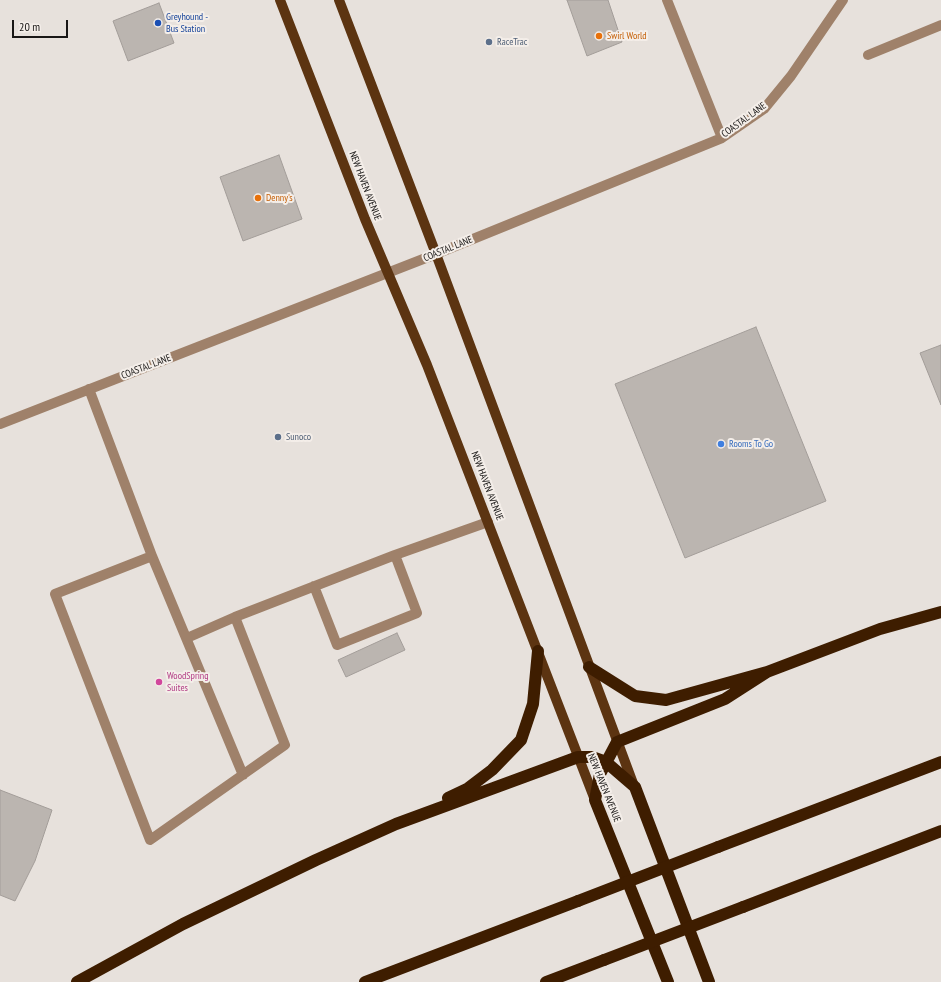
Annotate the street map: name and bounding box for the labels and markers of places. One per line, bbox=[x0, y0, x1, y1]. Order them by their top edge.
place label: Greyhound - Bus Station bbox=[166, 11, 208, 34]
marker: Greyhound - Bus Station bbox=[153, 18, 163, 28]
place label: Swirl World bbox=[607, 30, 647, 42]
marker: Swirl World bbox=[594, 31, 604, 41]
place label: RaceTrac bbox=[497, 36, 527, 48]
marker: RaceTrac bbox=[484, 37, 494, 47]
place label: Denny's bbox=[266, 192, 293, 204]
marker: Denny's bbox=[253, 193, 263, 203]
place label: Sunoco bbox=[286, 431, 311, 443]
marker: Sunoco bbox=[273, 432, 283, 442]
place label: Rooms To Go bbox=[729, 438, 773, 450]
marker: Rooms To Go bbox=[716, 439, 726, 449]
place label: WoodSpring Suites bbox=[167, 670, 209, 694]
marker: WoodSpring Suites bbox=[154, 677, 164, 687]

